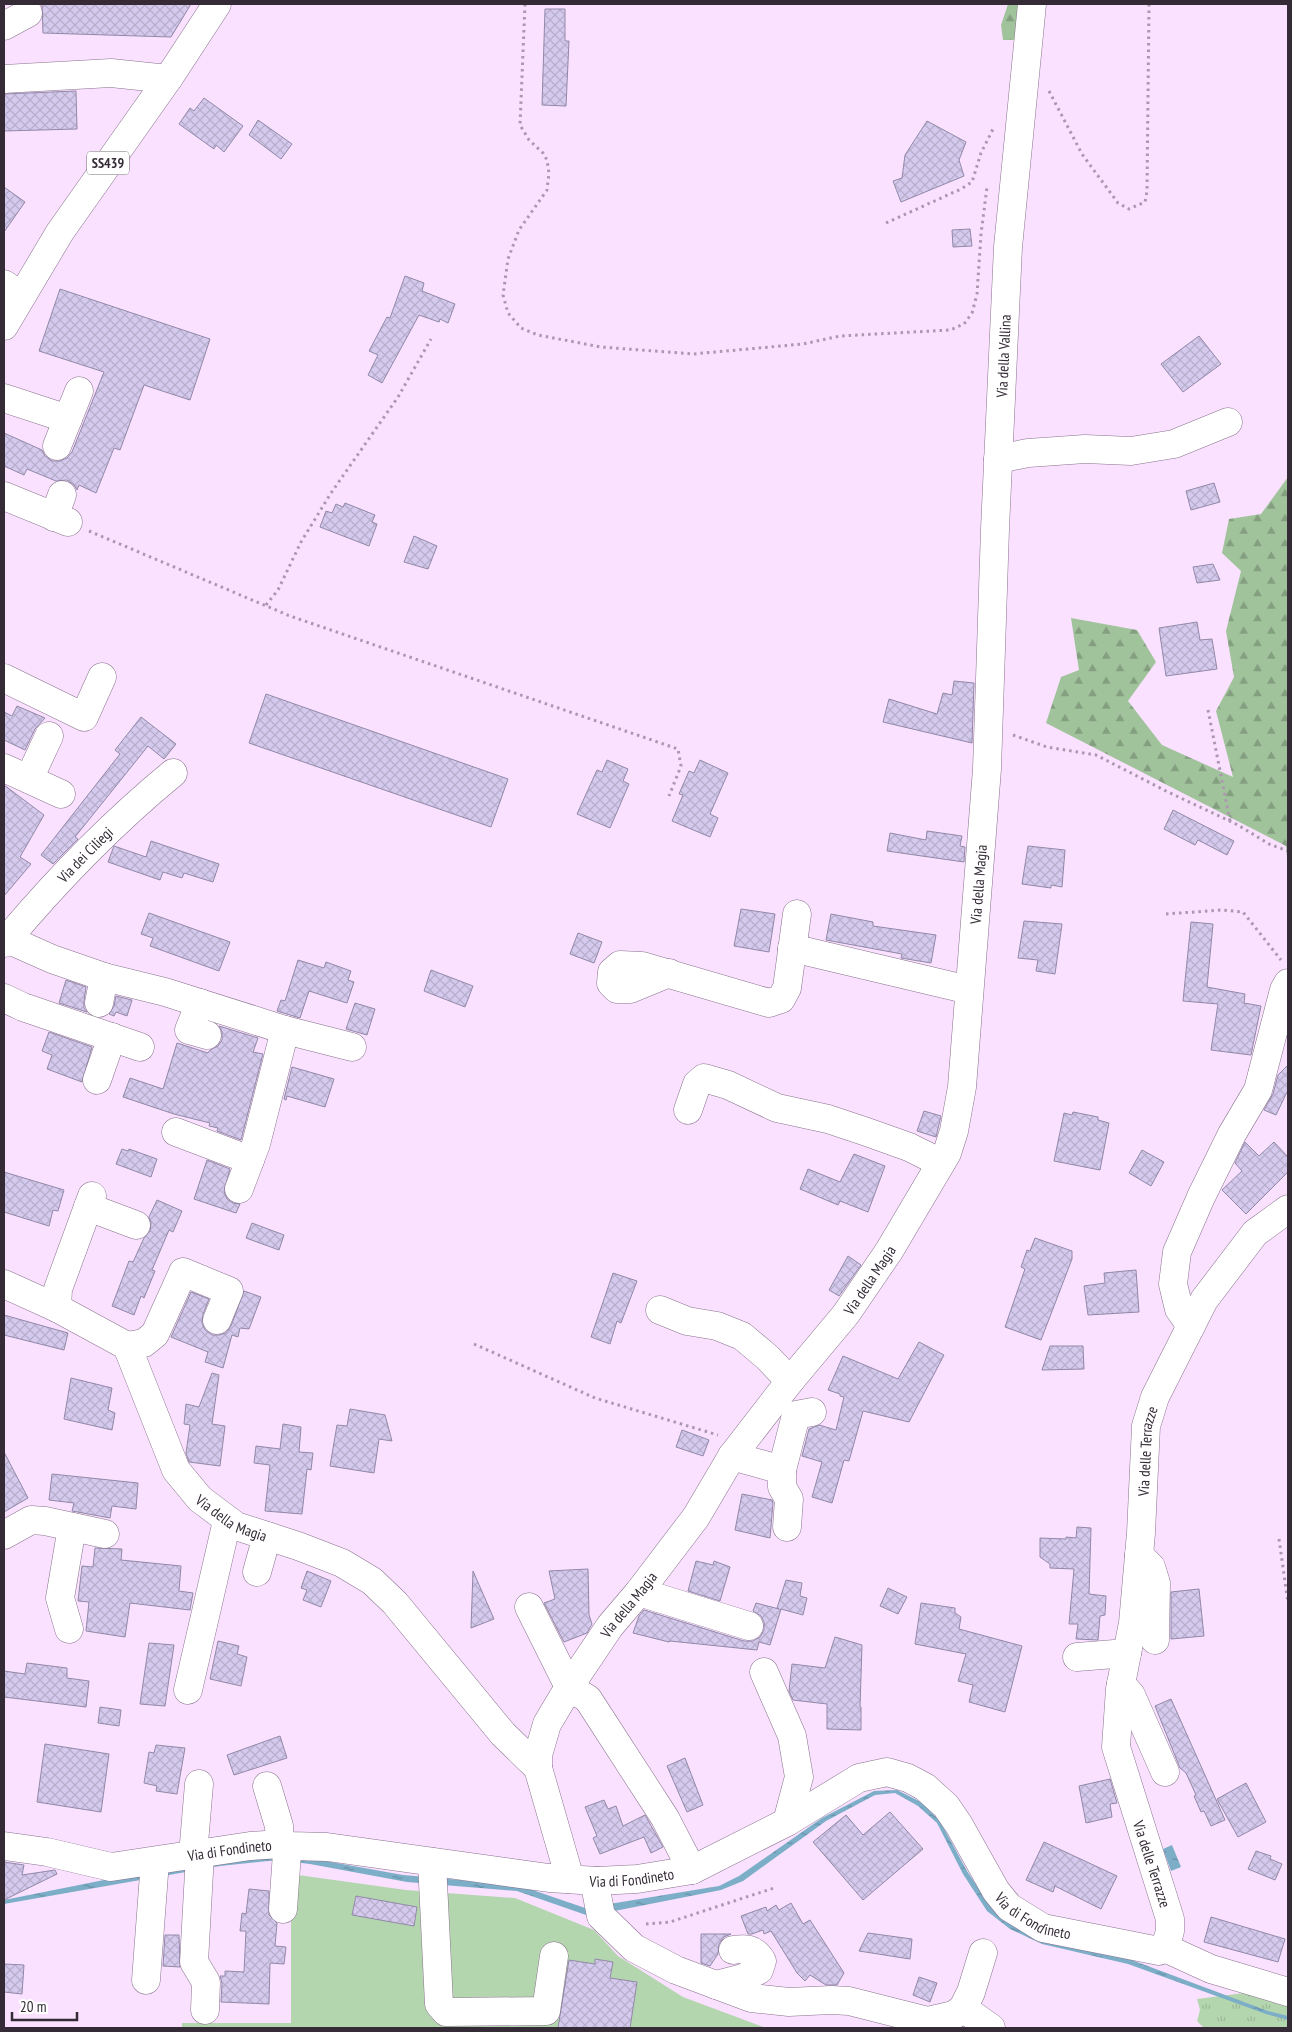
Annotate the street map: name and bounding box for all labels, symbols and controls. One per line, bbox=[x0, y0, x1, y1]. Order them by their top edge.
road number: SS439 bbox=[87, 152, 129, 174]
street label: Via della Vallina bbox=[992, 314, 1014, 399]
street label: Via dei Ciliegi bbox=[52, 822, 117, 887]
street label: Via della Magia bbox=[965, 844, 991, 926]
street label: Via della Magia bbox=[838, 1242, 900, 1319]
street label: Via delle Terrazze bbox=[1133, 1404, 1161, 1498]
street label: Via della Magia bbox=[191, 1489, 269, 1545]
street label: Via della Magia bbox=[595, 1568, 661, 1642]
street label: Via delle Terrazze bbox=[1129, 1817, 1175, 1910]
street label: Via di Fondineto bbox=[185, 1835, 272, 1865]
street label: Via di Fondineto bbox=[588, 1864, 675, 1891]
street label: Via di Fondineto bbox=[991, 1887, 1073, 1943]
scale bar bbox=[12, 1990, 78, 2022]
text: 20 m bbox=[20, 1997, 46, 2016]

